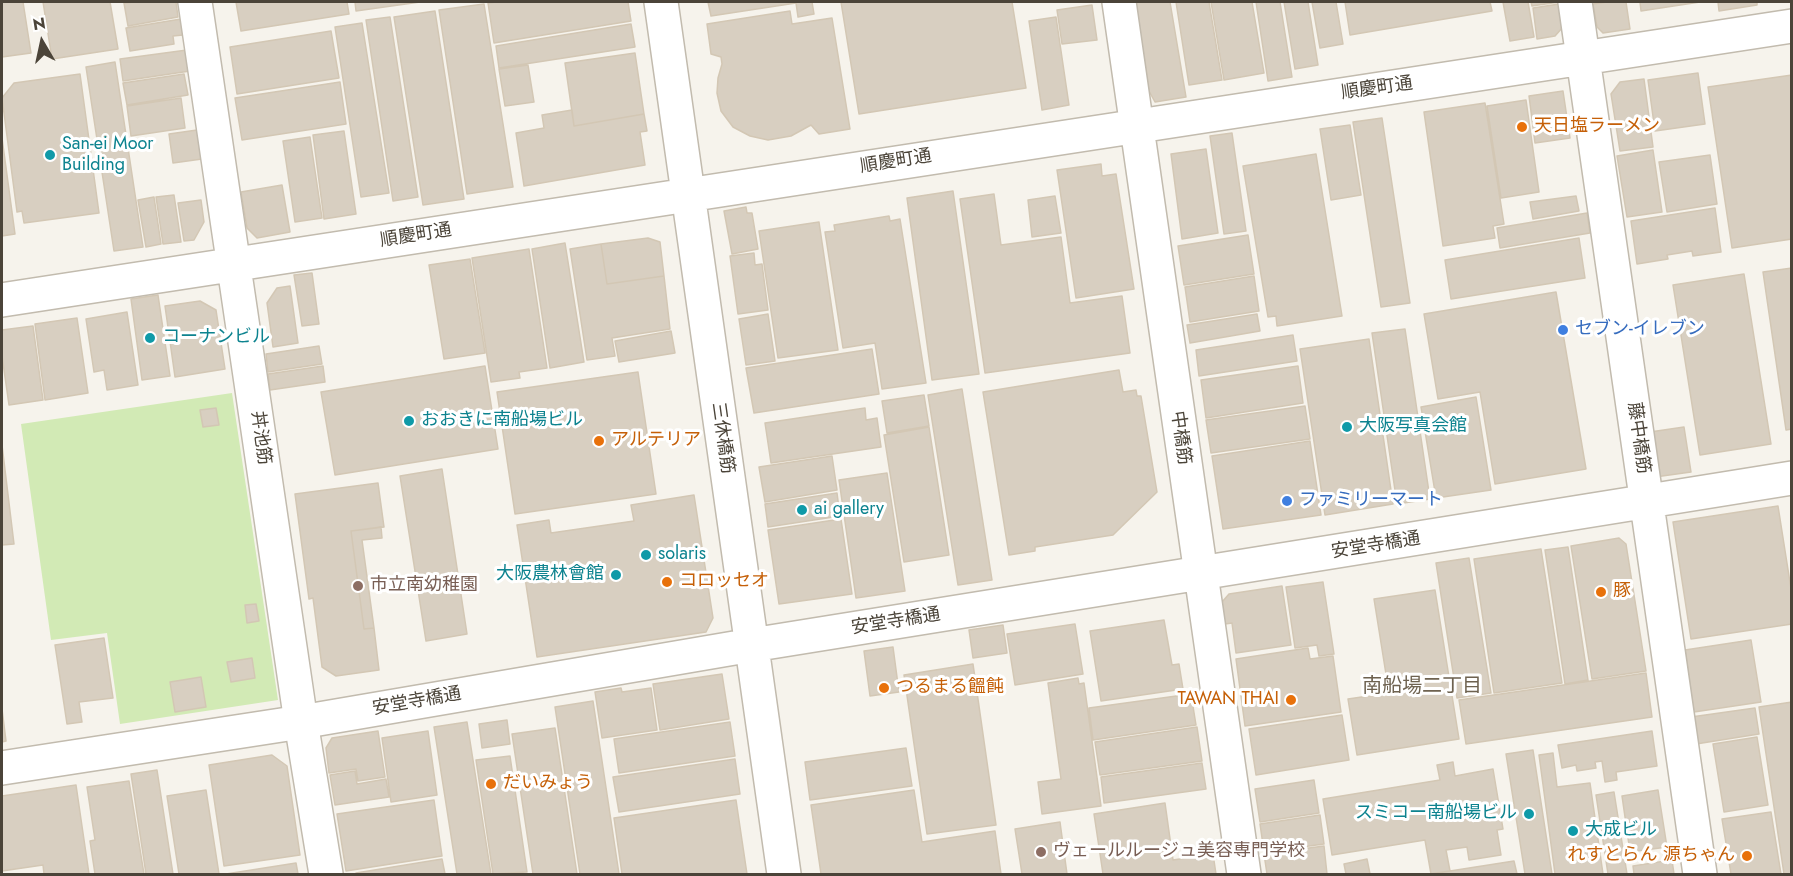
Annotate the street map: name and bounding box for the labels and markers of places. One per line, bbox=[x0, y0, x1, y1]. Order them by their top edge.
place label: 天日塩ラーメン bbox=[1534, 116, 1660, 138]
marker: 天日塩ラーメン bbox=[1515, 120, 1529, 134]
place label: San-ei Moor Building bbox=[62, 134, 154, 176]
marker: San-ei Moor Building bbox=[43, 148, 57, 162]
place label: セブン-イレブン bbox=[1575, 319, 1705, 341]
marker: セブン-イレブン bbox=[1556, 323, 1570, 337]
place label: コーナンビル bbox=[162, 327, 270, 349]
marker: コーナンビル bbox=[143, 331, 157, 345]
place label: おおきに南船場ビル bbox=[421, 410, 583, 432]
marker: おおきに南船場ビル bbox=[402, 414, 416, 428]
place label: 大阪写真会館 bbox=[1359, 416, 1467, 438]
marker: 大阪写真会館 bbox=[1340, 420, 1354, 434]
place label: アルテリア bbox=[611, 430, 701, 452]
marker: アルテリア bbox=[592, 434, 606, 448]
place label: ファミリーマート bbox=[1299, 490, 1443, 512]
marker: ファミリーマート bbox=[1280, 494, 1294, 508]
place label: ai gallery bbox=[814, 499, 884, 521]
marker: ai gallery bbox=[795, 503, 809, 517]
place label: solaris bbox=[658, 544, 706, 566]
marker: solaris bbox=[639, 548, 653, 562]
place label: 大阪農林會館 bbox=[496, 564, 604, 586]
marker: 大阪農林會館 bbox=[609, 568, 623, 582]
place label: コロッセオ bbox=[679, 571, 769, 593]
place label: 市立南幼稚園 bbox=[370, 575, 478, 597]
marker: コロッセオ bbox=[660, 575, 674, 589]
marker: 市立南幼稚園 bbox=[351, 579, 365, 593]
place label: 豚 bbox=[1613, 581, 1631, 603]
marker: 豚 bbox=[1594, 585, 1608, 599]
place label: つるまる饂飩 bbox=[896, 677, 1004, 699]
marker: つるまる饂飩 bbox=[877, 681, 891, 695]
place label: TAWAN THAI bbox=[1178, 689, 1279, 711]
marker: TAWAN THAI bbox=[1284, 693, 1298, 707]
place label: だいみょう bbox=[503, 773, 593, 795]
marker: だいみょう bbox=[484, 777, 498, 791]
place label: スミコー南船場ビル bbox=[1355, 803, 1517, 825]
marker: スミコー南船場ビル bbox=[1522, 807, 1536, 821]
place label: 大成ビル bbox=[1585, 820, 1657, 842]
marker: 大成ビル bbox=[1566, 824, 1580, 838]
place label: ヴェールルージュ美容専門学校 bbox=[1053, 841, 1305, 863]
marker: ヴェールルージュ美容専門学校 bbox=[1034, 845, 1048, 859]
place label: れすとらん 源ちゃん bbox=[1568, 845, 1735, 867]
marker: れすとらん 源ちゃん bbox=[1740, 849, 1754, 863]

